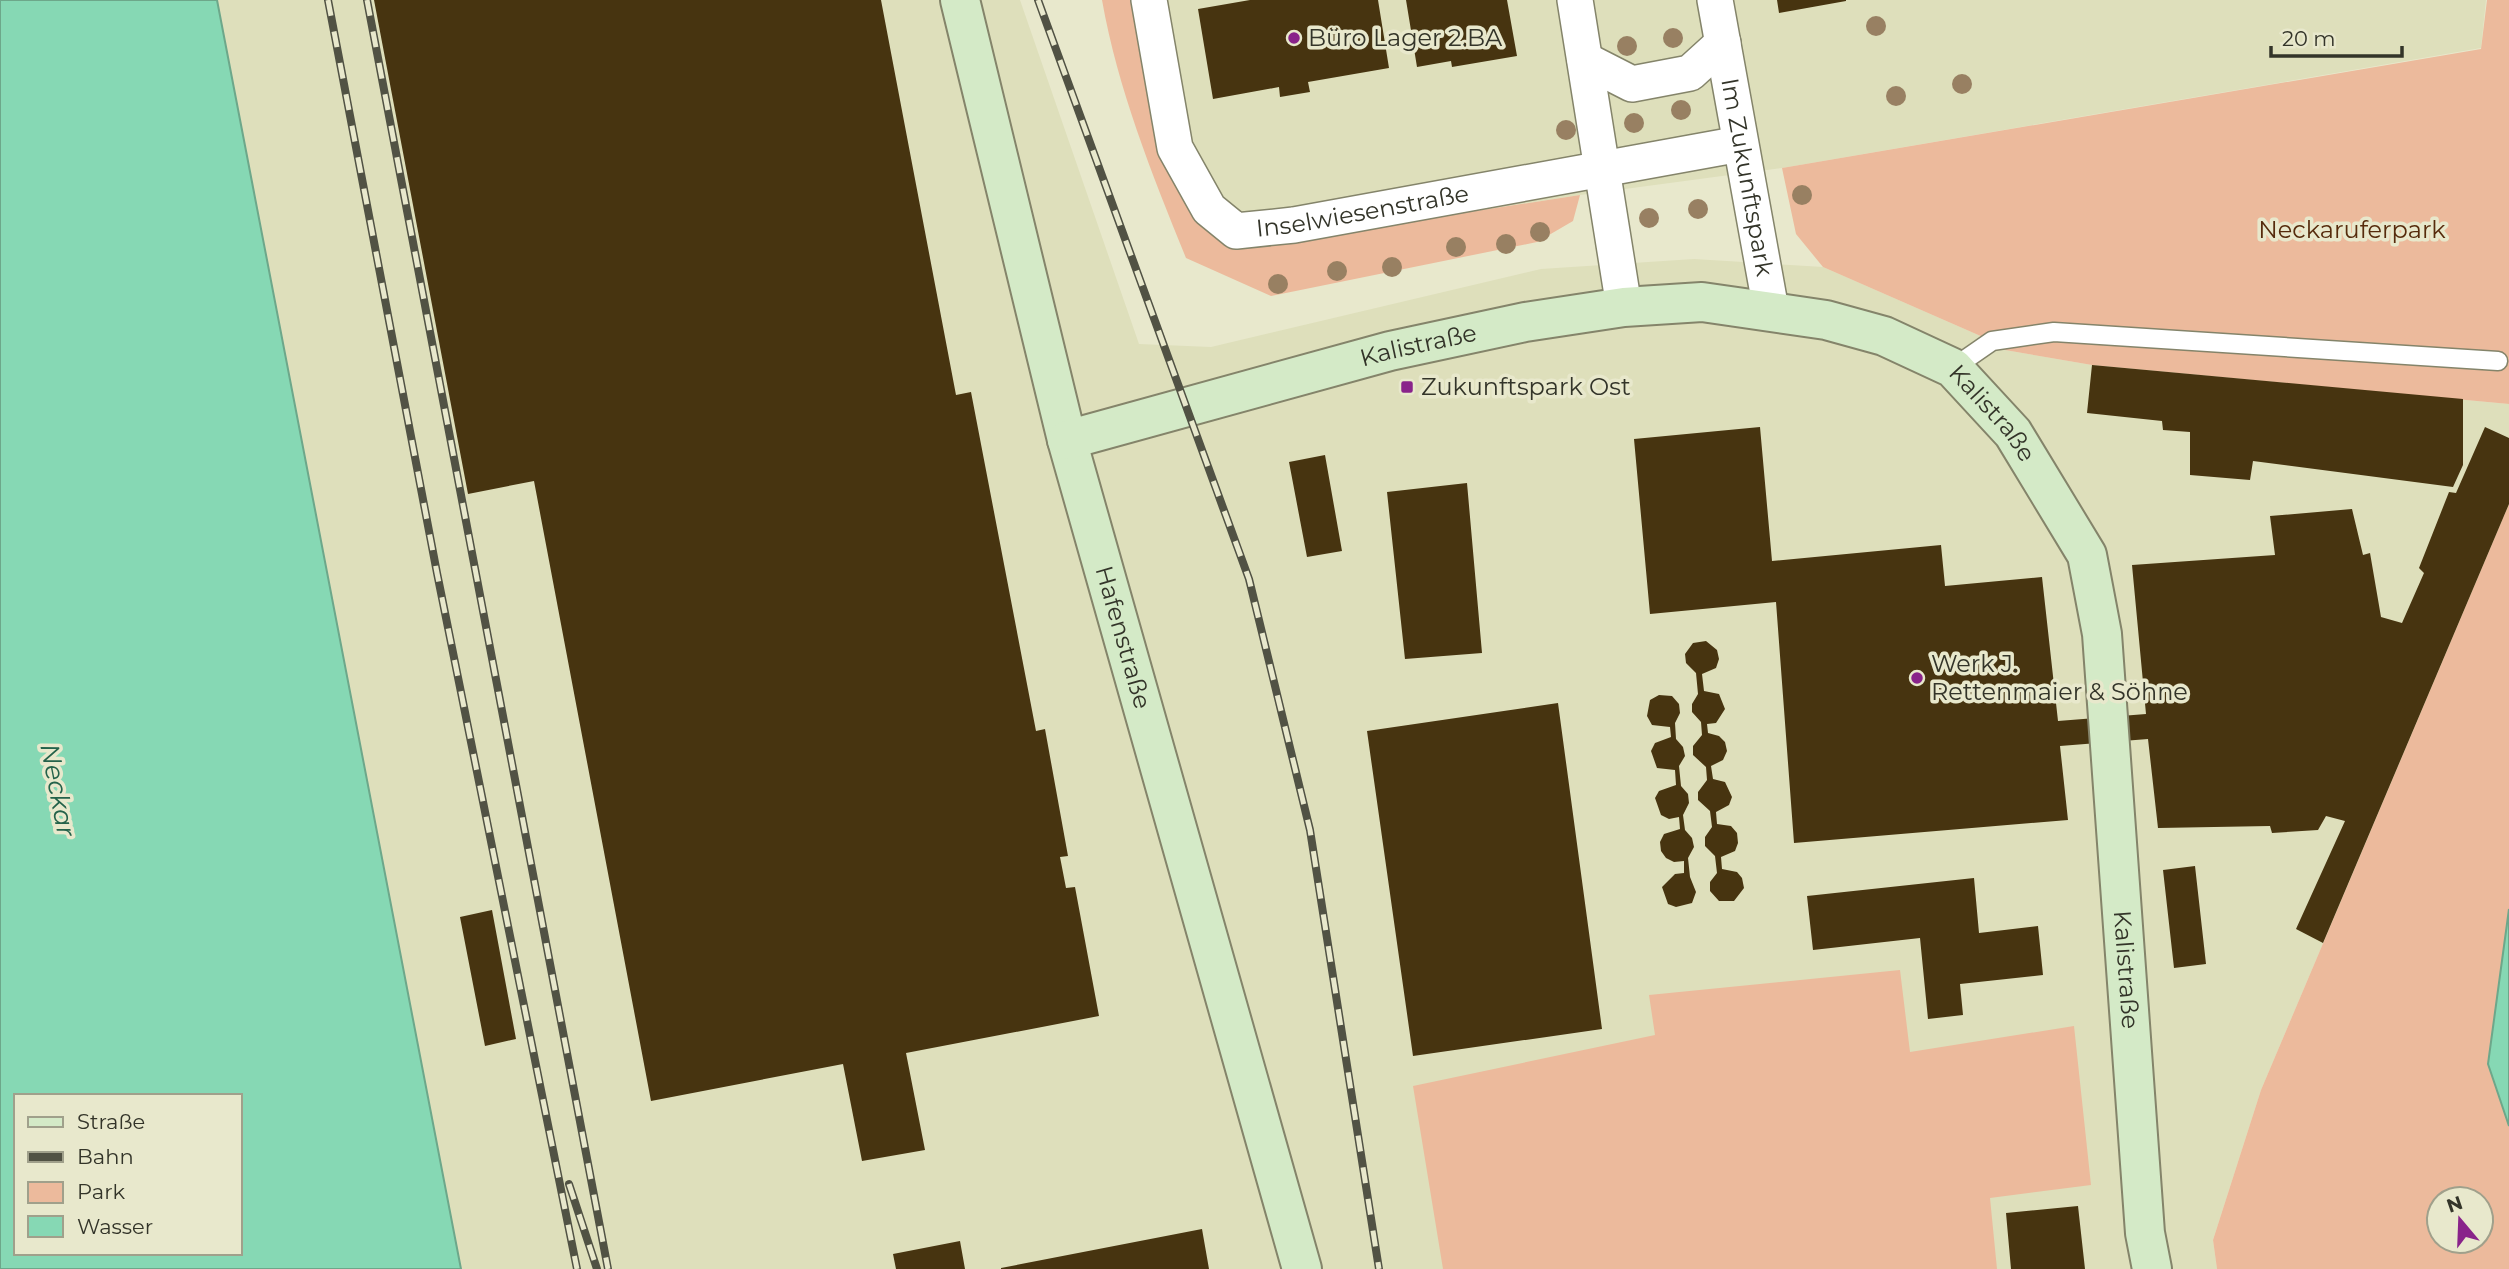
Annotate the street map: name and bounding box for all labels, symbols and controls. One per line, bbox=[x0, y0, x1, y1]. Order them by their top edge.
scale bar bbox=[2271, 14, 2402, 58]
place label: Büro Lager 2.BA bbox=[1308, 23, 1503, 52]
text: 20 m bbox=[2282, 26, 2336, 51]
marker: Büro Lager 2.BA bbox=[1286, 30, 1302, 46]
street label: Im Zukunftspark bbox=[1715, 76, 1780, 279]
street label: Inselwiesenstraße bbox=[1255, 179, 1471, 243]
park label: Neckaruferpark bbox=[2258, 215, 2446, 244]
street label: Kalistraße bbox=[1357, 318, 1479, 373]
street label: Kalistraße bbox=[1943, 358, 2042, 467]
place label: Zukunftspark Ost bbox=[1421, 372, 1631, 401]
marker: Zukunftspark Ost bbox=[1399, 379, 1415, 395]
street label: Hafenstraße bbox=[1089, 562, 1157, 712]
place label: Werk J. Rettenmaier & Söhne bbox=[1931, 649, 2188, 706]
marker: Werk J. Rettenmaier & Söhne bbox=[1909, 670, 1925, 686]
water label: Neckar bbox=[33, 741, 83, 840]
street label: Kalistraße bbox=[2108, 909, 2145, 1030]
legend bbox=[14, 1094, 242, 1255]
text: Straße bbox=[77, 1109, 145, 1134]
text: Bahn bbox=[77, 1144, 134, 1169]
text: Park bbox=[77, 1179, 125, 1204]
north arrow bbox=[2425, 1185, 2495, 1255]
text: N bbox=[2444, 1191, 2466, 1218]
text: Wasser bbox=[77, 1214, 153, 1239]

